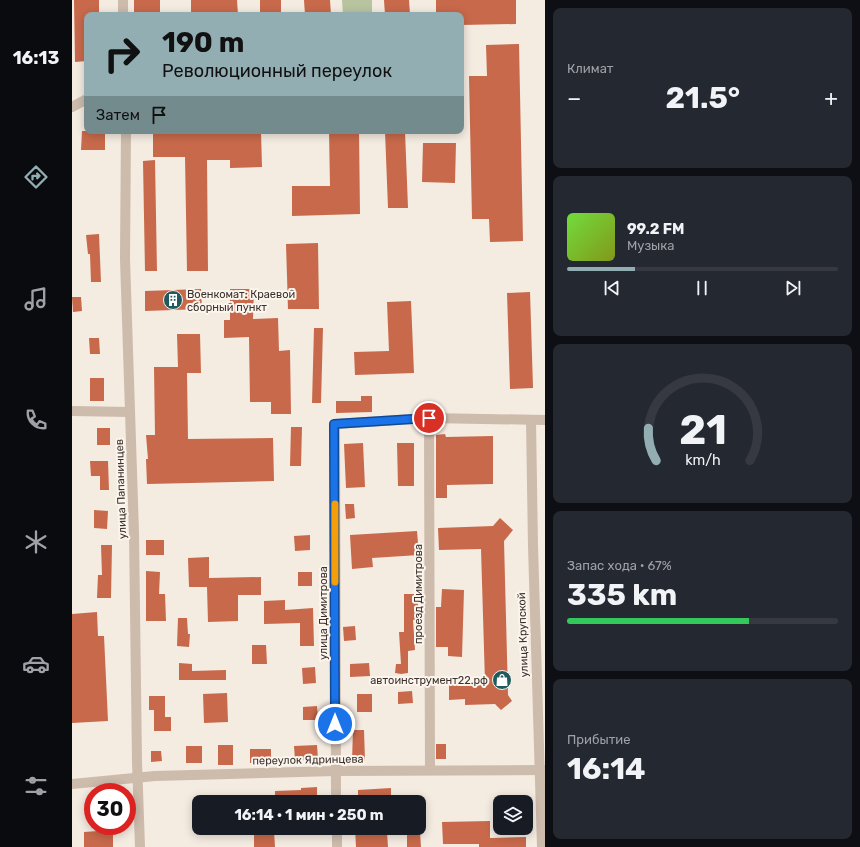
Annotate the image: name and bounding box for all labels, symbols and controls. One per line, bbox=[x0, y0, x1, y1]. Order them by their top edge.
text: 190 m bbox=[162, 26, 245, 59]
icon: right bbox=[96, 28, 148, 80]
text: 16:13 bbox=[13, 47, 59, 69]
text: Революционный переулок bbox=[162, 60, 392, 82]
text: Климат bbox=[567, 61, 613, 76]
text: 21.5° bbox=[665, 80, 740, 116]
text: − bbox=[567, 85, 581, 112]
text: + bbox=[824, 85, 838, 112]
icon: arrive bbox=[148, 104, 170, 126]
text: Затем bbox=[96, 106, 140, 124]
icon: directions bbox=[22, 163, 50, 191]
text: 99.2 FM bbox=[627, 220, 684, 238]
text: Музыка bbox=[627, 238, 674, 253]
icon: previous bbox=[601, 277, 623, 299]
icon: pause bbox=[691, 277, 713, 299]
icon: next bbox=[782, 277, 804, 299]
icon: music bbox=[22, 285, 50, 313]
place label: Военкомат: Краевой сборный пункт bbox=[187, 288, 295, 314]
building icon: Военкомат: Краевой сборный пункт bbox=[162, 289, 184, 311]
pin bbox=[412, 401, 446, 435]
text: 21 bbox=[679, 405, 726, 454]
icon: phone bbox=[22, 406, 50, 434]
icon: arrive bbox=[418, 407, 440, 429]
street label: улица Папанинцев bbox=[113, 439, 129, 539]
text: km/h bbox=[685, 452, 720, 469]
icon: climate bbox=[22, 528, 50, 556]
street label: проезд Димитрова bbox=[412, 544, 425, 644]
text: Запас хода · 67% bbox=[567, 558, 672, 573]
street label: улица Димитрова bbox=[317, 566, 330, 660]
text: 335 km bbox=[567, 577, 677, 613]
street label: улица Крупской bbox=[515, 592, 531, 678]
icon: car bbox=[22, 650, 50, 678]
shop icon: автоинструмент22.рф bbox=[491, 669, 513, 691]
place label: автоинструмент22.рф bbox=[370, 674, 488, 687]
position arrow bbox=[314, 703, 356, 745]
text: Прибытие bbox=[567, 732, 631, 747]
text: 16:14 bbox=[567, 751, 646, 787]
street label: переулок Ядринцева bbox=[252, 753, 364, 767]
icon: filters bbox=[22, 772, 50, 800]
speed limit sign: 30 bbox=[84, 783, 136, 835]
map controls bbox=[493, 795, 533, 835]
button: layers bbox=[493, 795, 533, 835]
text: 16:14 · 1 мин · 250 m bbox=[234, 806, 384, 824]

